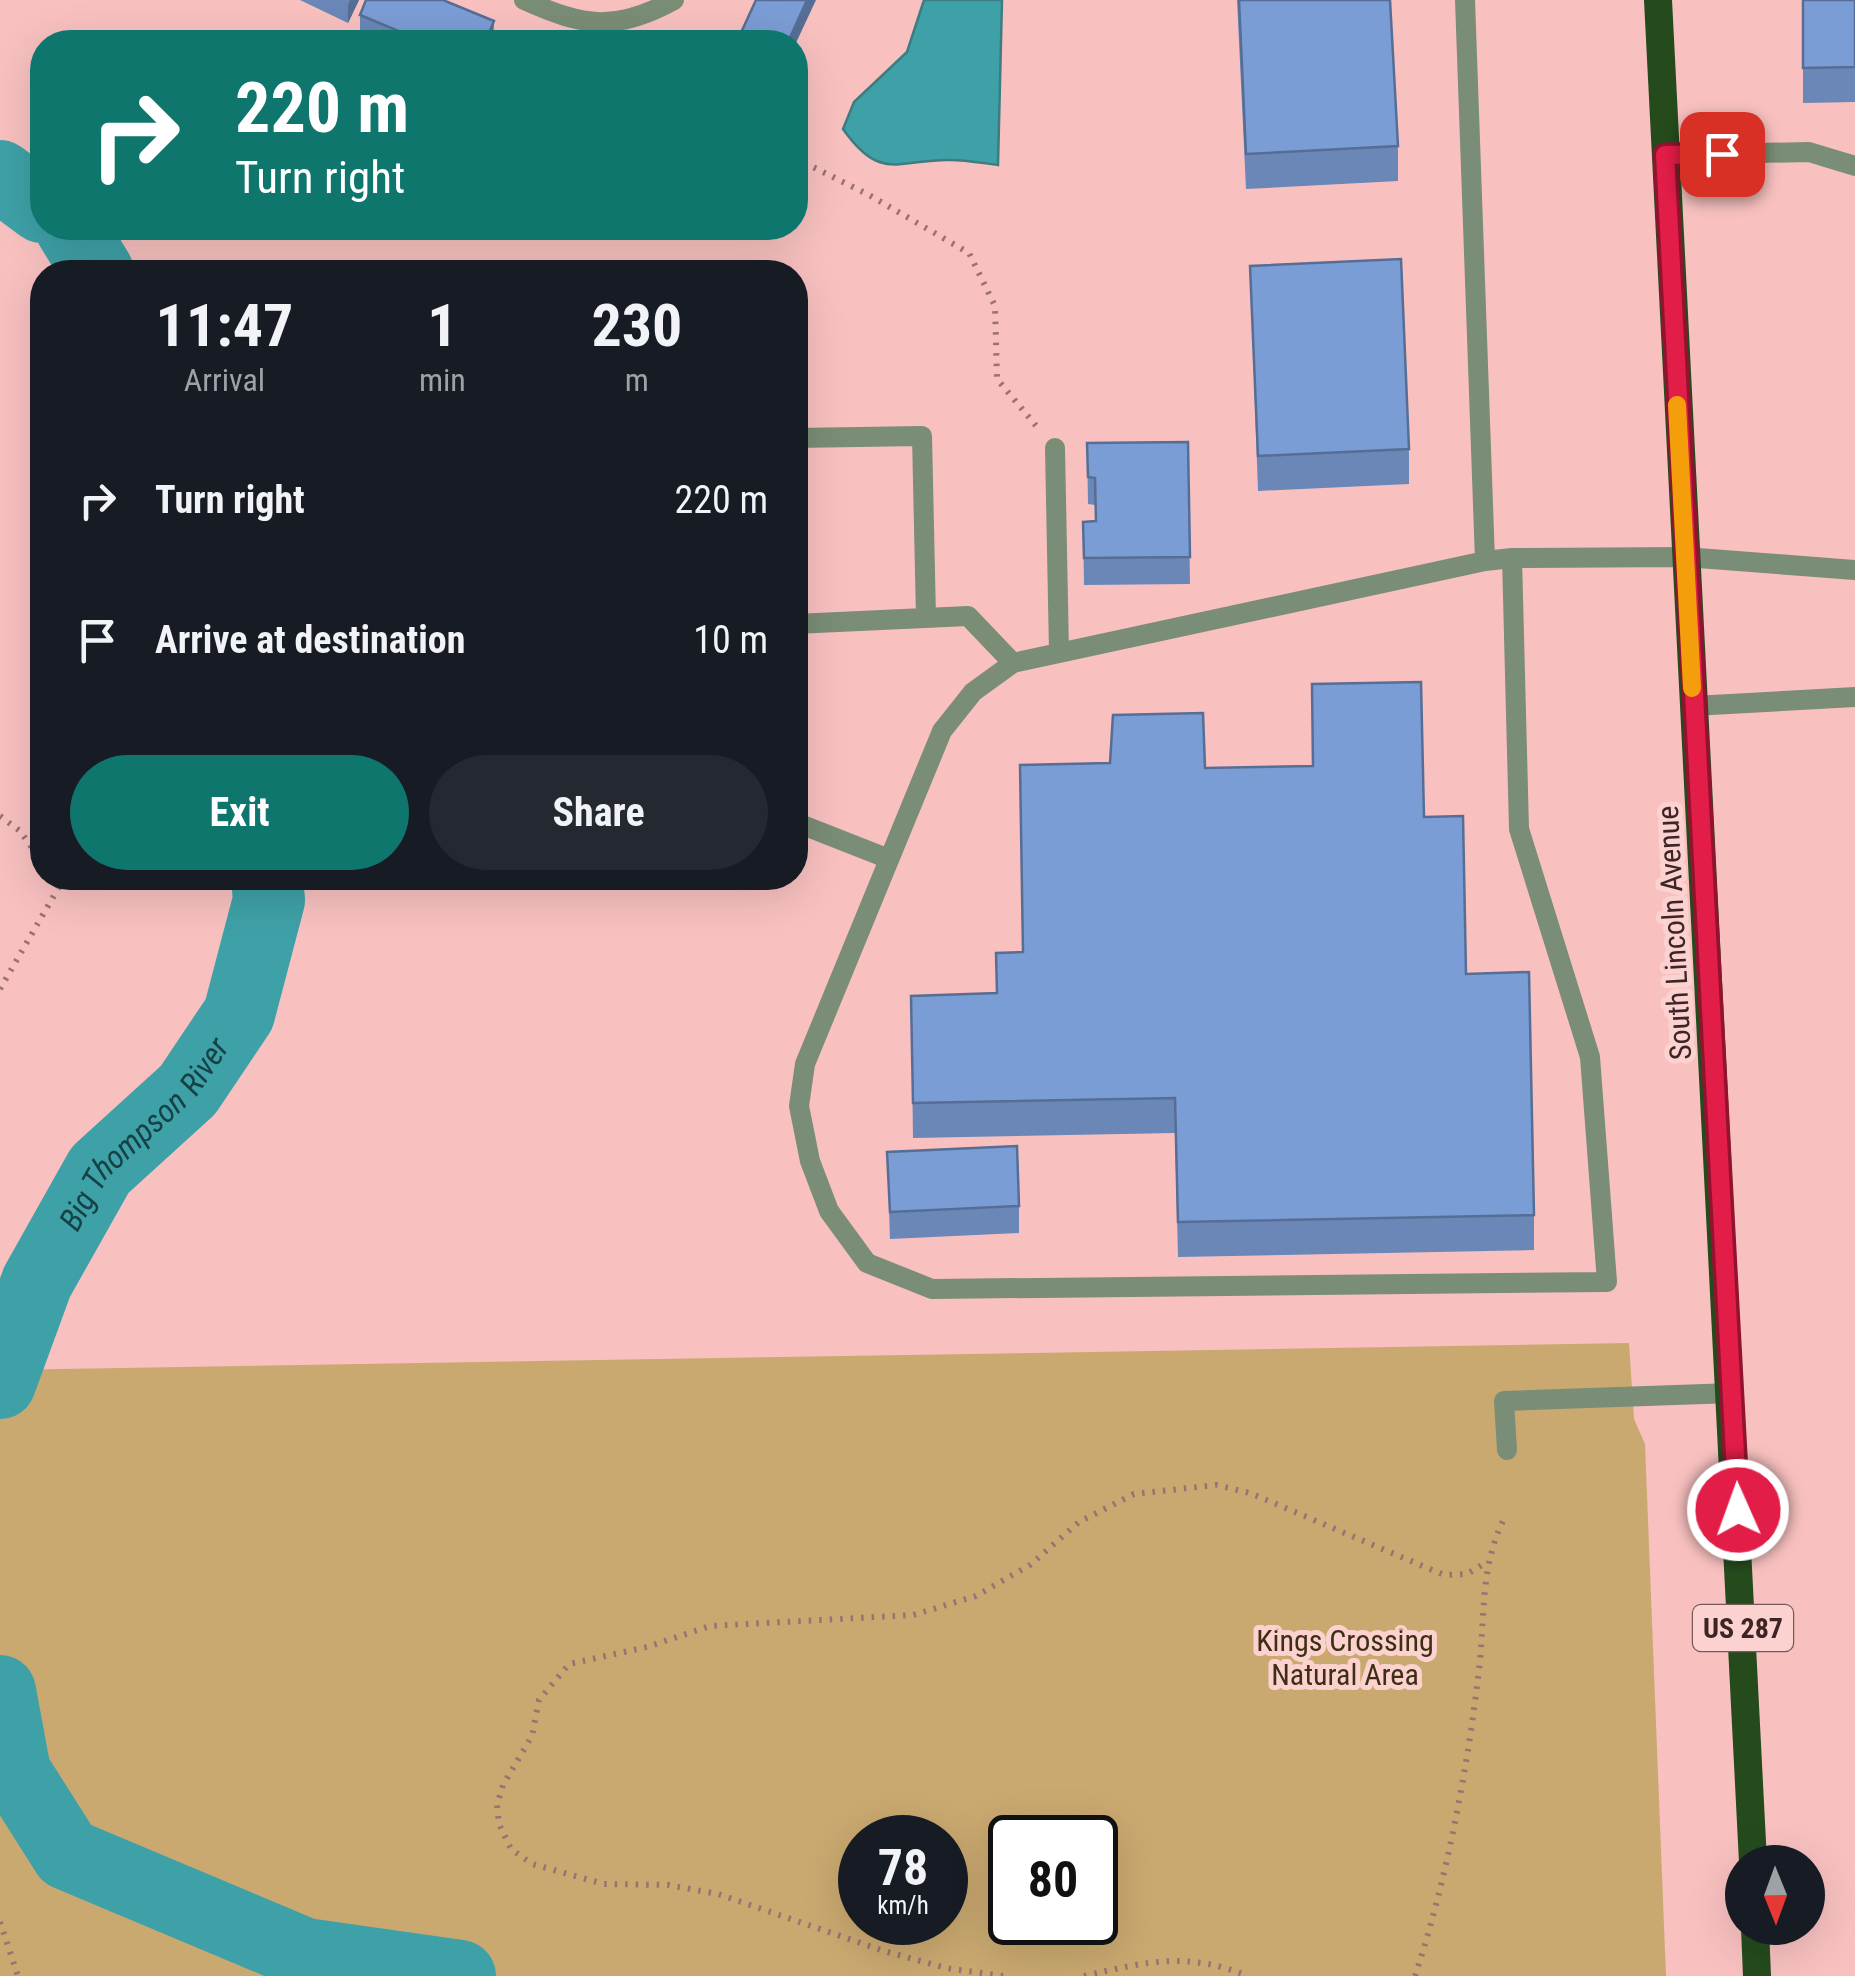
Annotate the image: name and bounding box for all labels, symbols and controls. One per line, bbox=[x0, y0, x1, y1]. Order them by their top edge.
text: 220 m bbox=[235, 67, 409, 149]
icon: right bbox=[70, 70, 200, 200]
pin bbox=[1680, 112, 1765, 197]
icon: arrive bbox=[1695, 127, 1750, 182]
text: Turn right bbox=[235, 151, 405, 204]
text: 11:47 bbox=[156, 290, 293, 361]
text: 1 bbox=[427, 290, 458, 361]
text: 230 bbox=[591, 290, 682, 361]
text: Arrival bbox=[184, 361, 265, 399]
text: min bbox=[419, 361, 466, 399]
text: m bbox=[625, 361, 649, 399]
icon: right bbox=[70, 473, 125, 528]
text: Turn right bbox=[155, 478, 305, 522]
text: 220 m bbox=[674, 478, 768, 522]
icon: arrive bbox=[70, 613, 125, 668]
text: Arrive at destination bbox=[155, 618, 465, 662]
text: 10 m bbox=[693, 618, 768, 662]
button: Exit bbox=[70, 755, 409, 870]
button: Share bbox=[429, 755, 768, 870]
street label: South Lincoln Avenue bbox=[1650, 805, 1698, 1061]
water label: Big Thompson River bbox=[51, 1029, 238, 1237]
position arrow bbox=[1686, 1458, 1790, 1562]
road number: US 287 bbox=[1693, 1605, 1793, 1651]
park label: Kings Crossing Natural Area bbox=[1256, 1623, 1434, 1692]
speed limit sign: 80 bbox=[988, 1815, 1118, 1945]
text: 78 bbox=[878, 1839, 928, 1897]
north arrow bbox=[1725, 1845, 1825, 1945]
map controls bbox=[1725, 1845, 1825, 1945]
text: km/h bbox=[877, 1891, 929, 1920]

